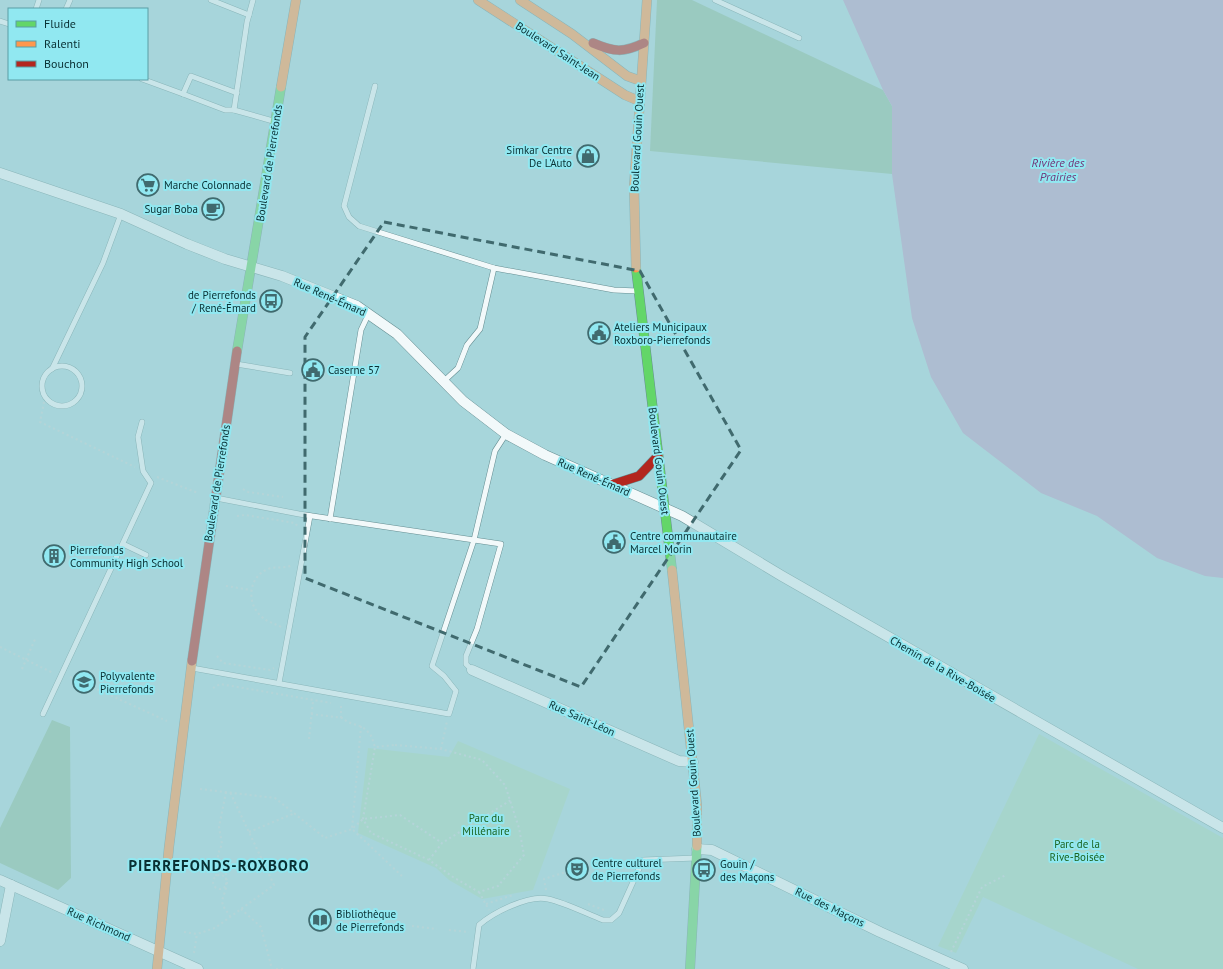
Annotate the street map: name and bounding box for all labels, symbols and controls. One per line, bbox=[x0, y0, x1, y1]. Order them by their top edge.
legend bbox=[8, 8, 148, 80]
text: Fluide bbox=[44, 16, 76, 31]
street label: Boulevard Saint-Jean bbox=[513, 18, 603, 84]
text: Ralenti bbox=[44, 36, 80, 51]
text: Bouchon bbox=[44, 56, 89, 71]
street label: Boulevard Gouin Ouest bbox=[627, 83, 647, 192]
street label: Boulevard de Pierrefonds bbox=[253, 103, 285, 222]
place label: Simkar Centre De L'Auto bbox=[506, 143, 572, 170]
shop icon: Simkar Centre De L'Auto bbox=[575, 143, 601, 169]
water label: Rivière des Prairies bbox=[1032, 155, 1085, 184]
supermarket icon: Marche Colonnade bbox=[135, 172, 161, 198]
place label: Marche Colonnade bbox=[164, 178, 252, 192]
cafe icon: Sugar Boba bbox=[200, 196, 226, 222]
place label: Sugar Boba bbox=[144, 202, 198, 216]
street label: Rue René-Émard bbox=[292, 275, 369, 319]
place label: de Pierrefonds / René-Émard bbox=[188, 288, 256, 315]
bus stop icon: de Pierrefonds / René-Émard bbox=[258, 288, 284, 314]
public building icon: Ateliers Municipaux Roxboro-Pierrefonds bbox=[586, 320, 612, 346]
place label: Ateliers Municipaux Roxboro-Pierrefonds bbox=[614, 320, 711, 347]
public building icon: Caserne 57 bbox=[300, 357, 326, 383]
place label: Caserne 57 bbox=[328, 363, 380, 377]
street label: Boulevard Gouin Ouest bbox=[645, 407, 673, 516]
street label: Boulevard de Pierrefonds bbox=[201, 423, 233, 542]
street label: Rue René-Émard bbox=[556, 455, 633, 499]
public building icon: Centre communautaire Marcel Morin bbox=[601, 529, 627, 555]
place label: Centre communautaire Marcel Morin bbox=[630, 529, 737, 556]
building icon: Pierrefonds Community High School bbox=[41, 543, 67, 569]
place label: Pierrefonds Community High School bbox=[70, 543, 184, 570]
street label: Chemin de la Rive-Boisée bbox=[888, 633, 999, 705]
school or university icon: Polyvalente Pierrefonds bbox=[71, 669, 97, 695]
place label: Polyvalente Pierrefonds bbox=[100, 669, 155, 696]
street label: Rue Saint-Léon bbox=[547, 697, 617, 739]
street label: Boulevard Gouin Ouest bbox=[682, 728, 704, 837]
park label: Parc du Millénaire bbox=[462, 811, 510, 838]
park label: Parc de la Rive-Boisée bbox=[1049, 837, 1105, 864]
district label: PIERREFONDS-ROXBORO bbox=[129, 856, 309, 875]
theatre icon: Centre culturel de Pierrefonds bbox=[564, 856, 590, 882]
place label: Centre culturel de Pierrefonds bbox=[592, 856, 663, 883]
bus stop icon: Gouin / des Maçons bbox=[691, 857, 717, 883]
place label: Gouin / des Maçons bbox=[720, 857, 775, 884]
street label: Rue des Maçons bbox=[793, 884, 867, 930]
street label: Rue Richmond bbox=[65, 904, 133, 944]
library icon: Bibliothèque de Pierrefonds bbox=[307, 907, 333, 933]
place label: Bibliothèque de Pierrefonds bbox=[336, 907, 404, 934]

